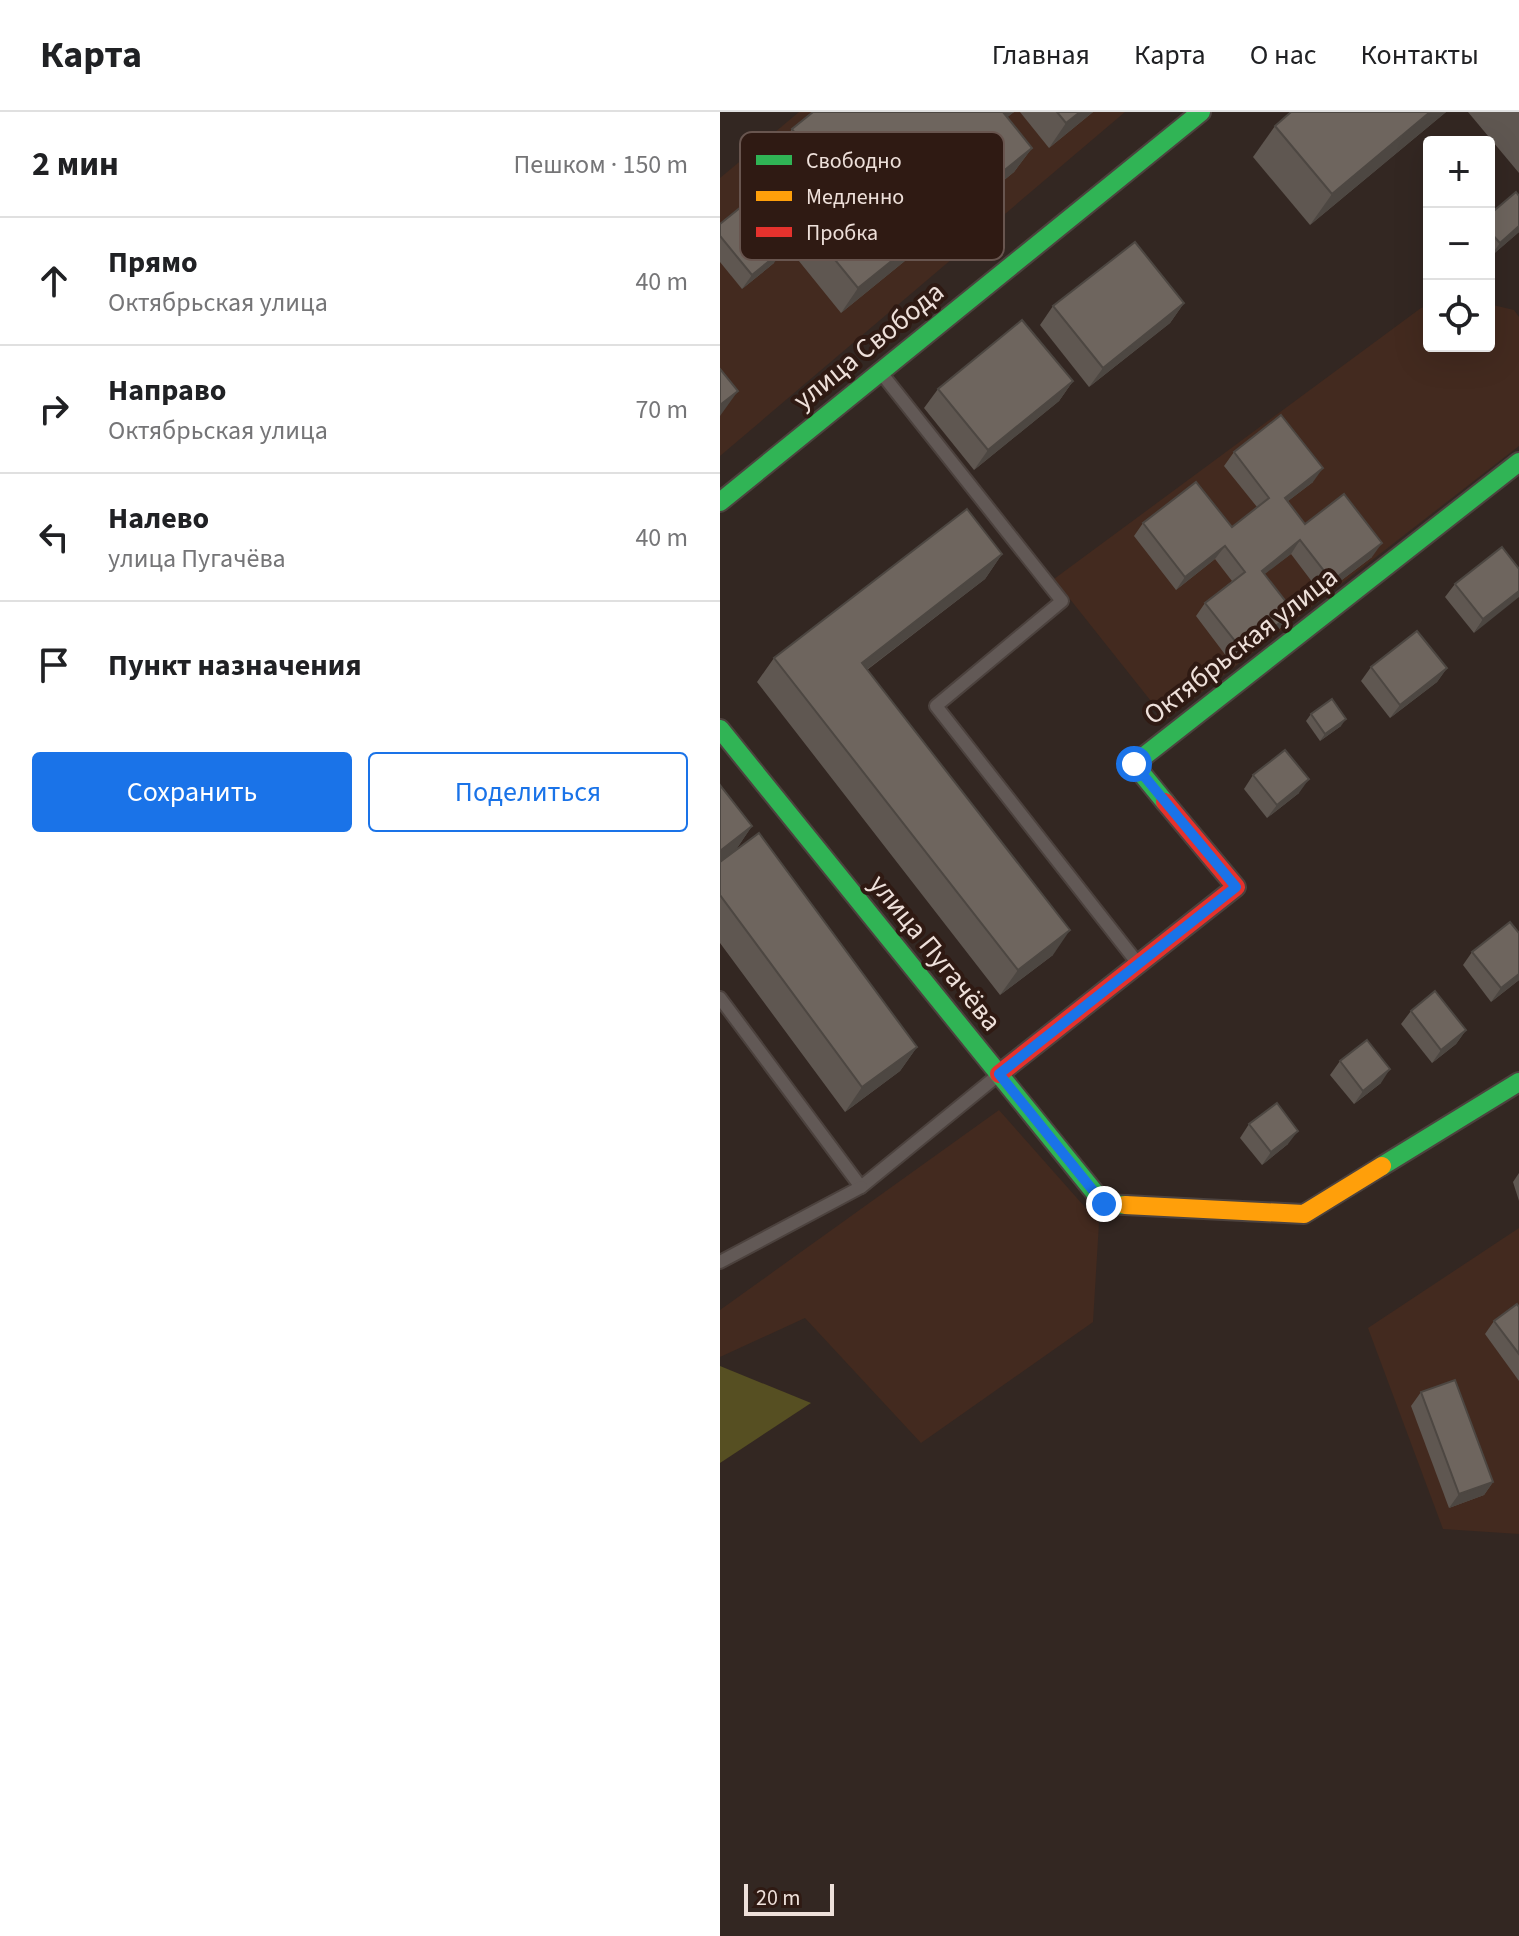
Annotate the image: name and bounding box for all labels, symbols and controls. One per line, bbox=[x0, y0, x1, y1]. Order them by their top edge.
text: Карта bbox=[40, 28, 142, 82]
text: Главная bbox=[992, 35, 1090, 75]
text: Карта bbox=[1134, 35, 1206, 75]
text: О нас bbox=[1250, 35, 1317, 75]
text: Контакты bbox=[1361, 35, 1479, 75]
legend bbox=[740, 132, 1004, 260]
map controls bbox=[1423, 136, 1495, 352]
button: + bbox=[1423, 136, 1495, 208]
text: 2 мин bbox=[32, 140, 119, 189]
text: Свободно bbox=[806, 145, 902, 177]
text: Пешком · 150 m bbox=[513, 146, 688, 183]
text: Медленно bbox=[806, 181, 904, 213]
button: − bbox=[1423, 208, 1495, 280]
text: Пробка bbox=[806, 217, 878, 249]
text: Прямо bbox=[108, 241, 198, 284]
icon: ahead bbox=[32, 259, 76, 303]
text: 40 m bbox=[635, 263, 688, 300]
street label: улица Свобода bbox=[785, 272, 953, 419]
button: locate bbox=[1423, 280, 1495, 352]
text: Октябрьская улица bbox=[108, 284, 328, 321]
text: Направо bbox=[108, 369, 226, 412]
icon: right bbox=[32, 387, 76, 431]
text: 70 m bbox=[635, 391, 688, 428]
text: Октябрьская улица bbox=[108, 412, 328, 449]
text: Налево bbox=[108, 497, 209, 540]
icon: left bbox=[32, 515, 76, 559]
text: 40 m bbox=[635, 519, 688, 556]
text: улица Пугачёва bbox=[108, 540, 286, 577]
street label: Октябрьская улица bbox=[1135, 557, 1346, 734]
icon: arrive bbox=[32, 643, 76, 687]
text: Пункт назначения bbox=[108, 644, 362, 687]
route start bbox=[1116, 746, 1152, 782]
button: Сохранить bbox=[32, 752, 352, 832]
button: Поделиться bbox=[368, 752, 688, 832]
street label: улица Пугачёва bbox=[859, 866, 1011, 1040]
route end bbox=[1086, 1186, 1122, 1222]
scale bar bbox=[744, 1880, 834, 1916]
text: 20 m bbox=[756, 1882, 801, 1914]

